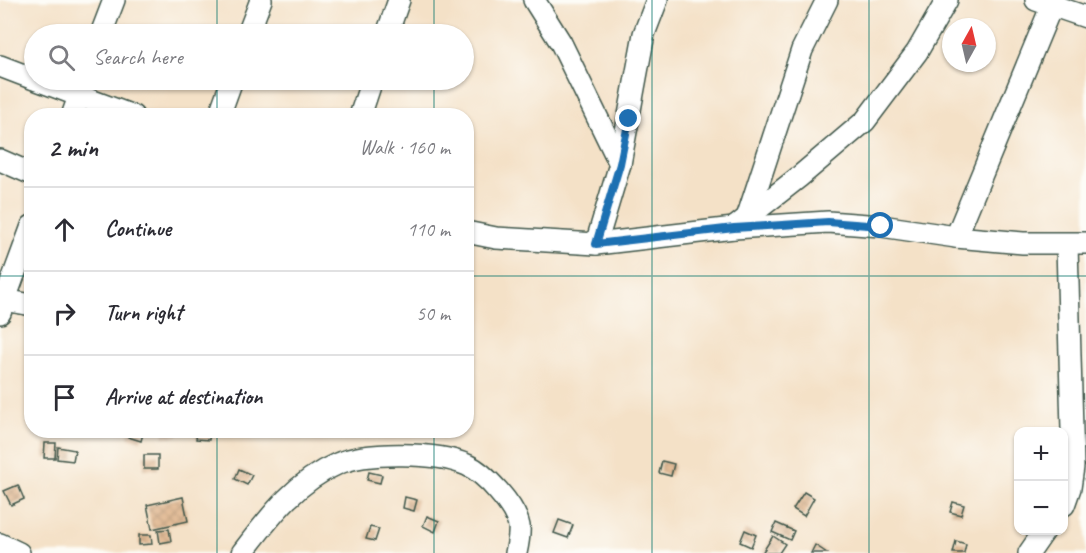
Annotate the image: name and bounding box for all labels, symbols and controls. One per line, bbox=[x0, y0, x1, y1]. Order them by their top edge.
north arrow bbox=[942, 18, 996, 72]
search box bbox=[24, 24, 474, 90]
icon: search bbox=[45, 41, 78, 74]
text: Search here bbox=[93, 43, 183, 71]
route end bbox=[615, 105, 641, 131]
text: 2 min bbox=[48, 131, 98, 164]
text: Walk · 160 m bbox=[360, 135, 450, 160]
route start bbox=[867, 212, 893, 238]
icon: ahead bbox=[48, 213, 81, 246]
text: Continue bbox=[105, 215, 171, 243]
text: 110 m bbox=[407, 217, 450, 242]
icon: right bbox=[48, 297, 81, 330]
text: Turn right bbox=[105, 299, 182, 327]
text: 50 m bbox=[416, 301, 450, 326]
icon: arrive bbox=[48, 381, 81, 414]
text: Arrive at destination bbox=[105, 383, 262, 411]
map controls bbox=[1014, 427, 1068, 535]
button: + bbox=[1014, 427, 1068, 481]
button: − bbox=[1014, 481, 1068, 535]

